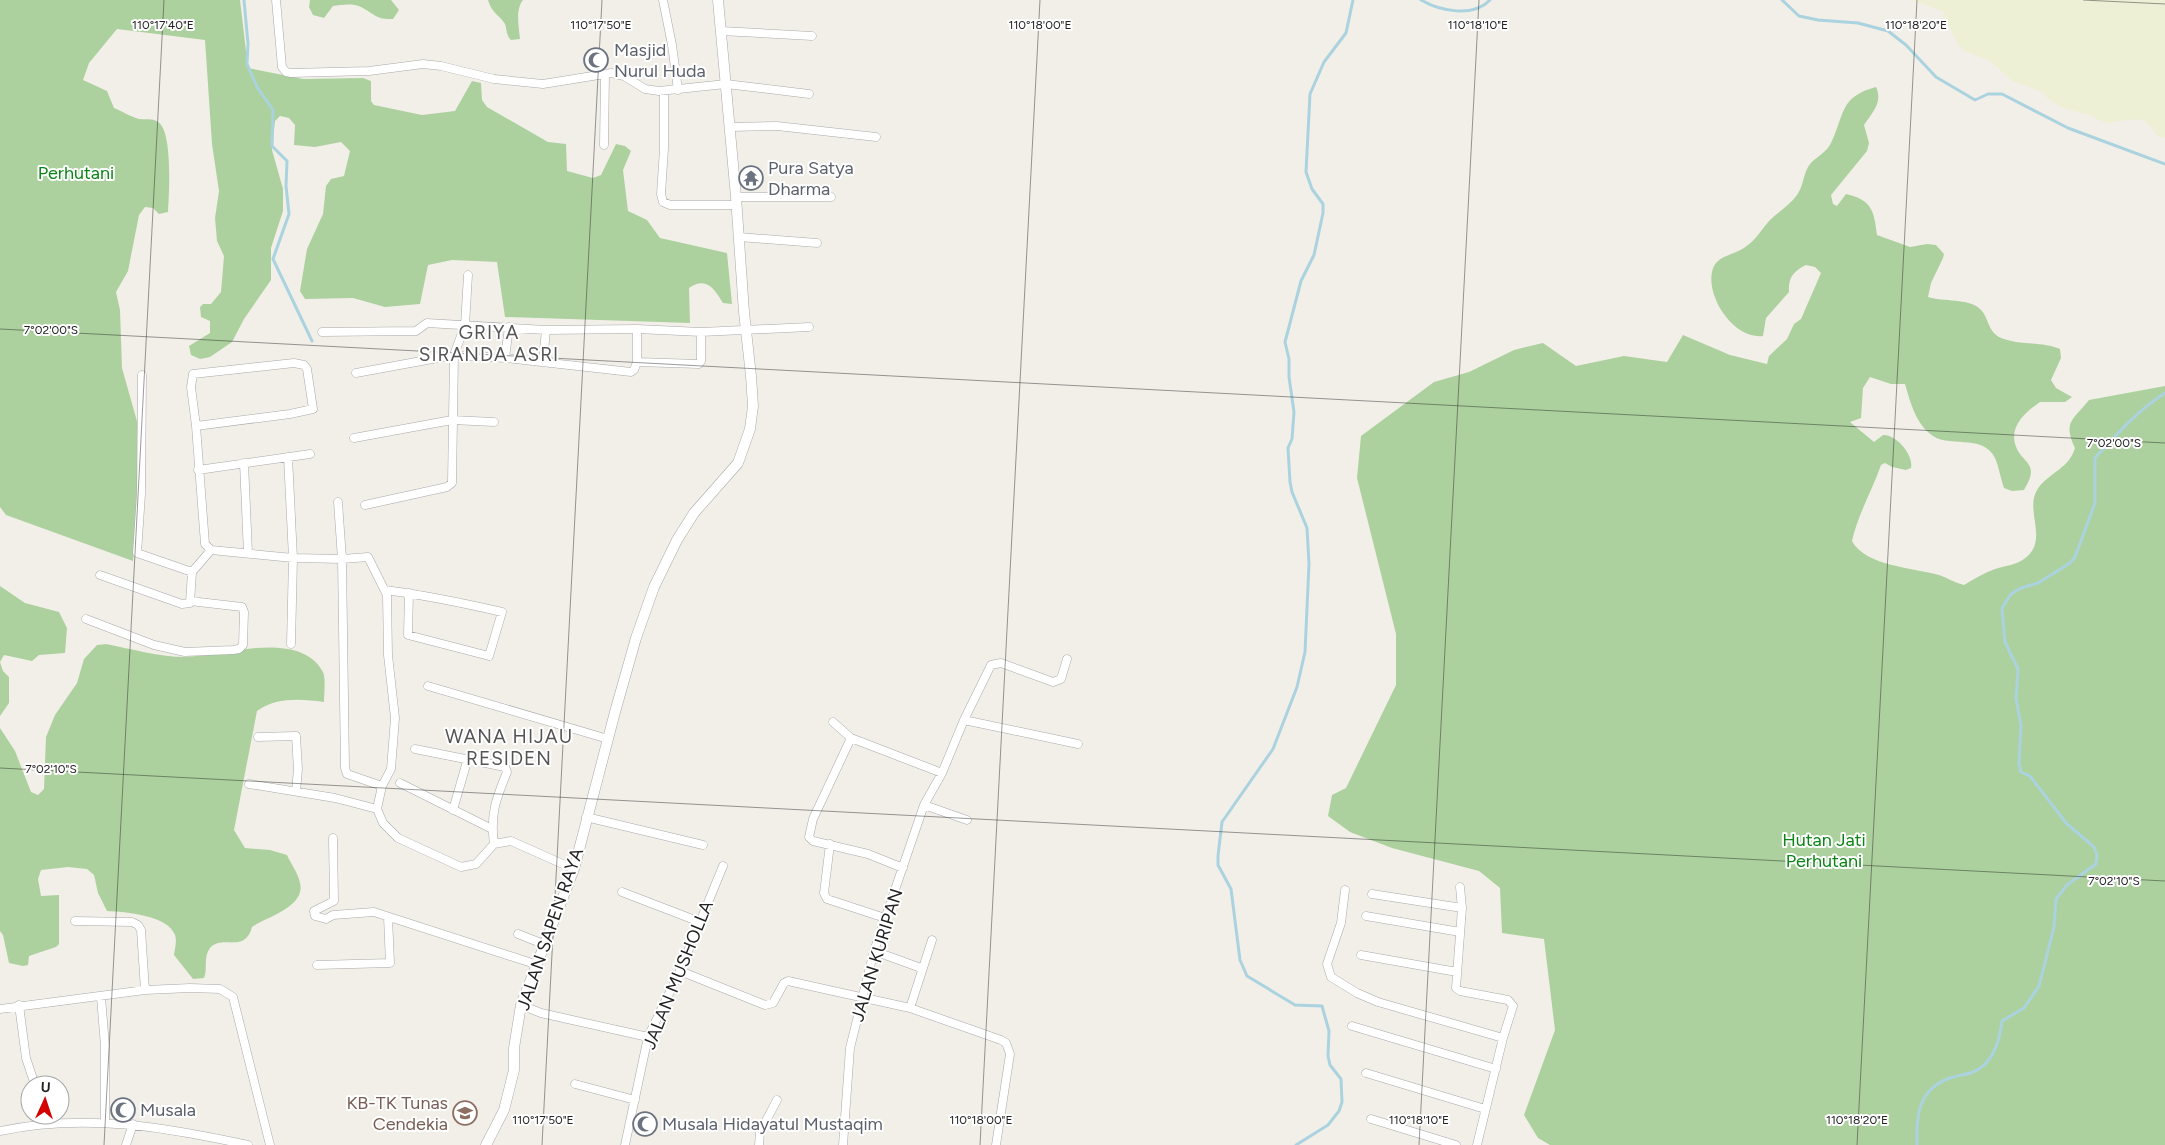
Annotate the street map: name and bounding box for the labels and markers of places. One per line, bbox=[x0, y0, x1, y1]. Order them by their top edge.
place label: Masjid Nurul Huda bbox=[614, 39, 706, 82]
mosque icon: Masjid Nurul Huda bbox=[583, 47, 609, 73]
place label: Pura Satya Dharma bbox=[768, 157, 854, 200]
temple icon: Pura Satya Dharma bbox=[738, 165, 764, 191]
place label: KB-TK Tunas Cendekia bbox=[346, 1092, 448, 1135]
mosque icon: Musala bbox=[110, 1097, 136, 1123]
place label: Musala bbox=[140, 1099, 196, 1121]
school or university icon: KB-TK Tunas Cendekia bbox=[452, 1100, 478, 1126]
mosque icon: Musala Hidayatul Mustaqim bbox=[632, 1111, 658, 1137]
place label: Musala Hidayatul Mustaqim bbox=[662, 1113, 883, 1135]

